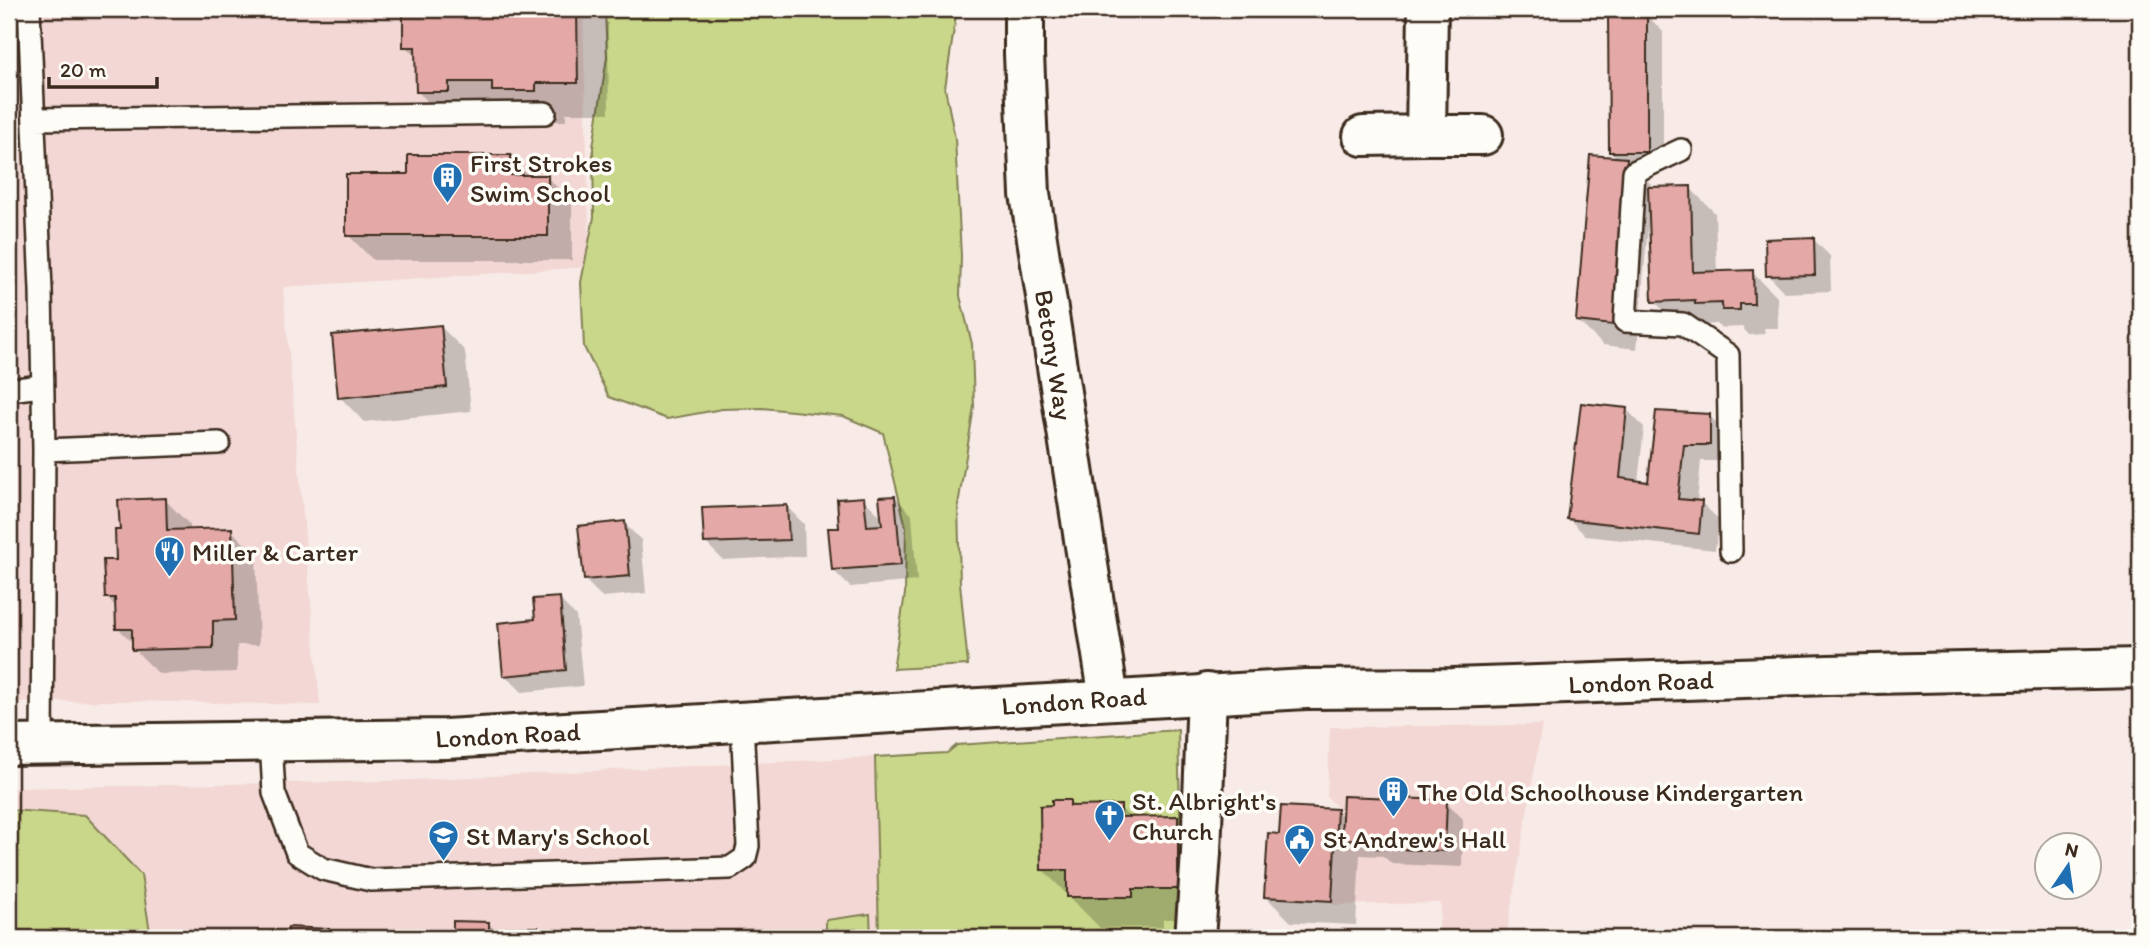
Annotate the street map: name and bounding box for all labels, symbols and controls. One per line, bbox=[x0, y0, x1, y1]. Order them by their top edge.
scale bar bbox=[49, 46, 158, 90]
text: 20 m bbox=[60, 57, 107, 82]
place label: First Strokes Swim School bbox=[470, 147, 612, 209]
building icon: First Strokes Swim School bbox=[430, 161, 464, 205]
street label: Betony Way bbox=[1028, 287, 1080, 423]
restaurant icon: Miller & Carter bbox=[152, 535, 186, 579]
place label: Miller & Carter bbox=[192, 536, 359, 568]
street label: London Road bbox=[1568, 663, 1715, 701]
street label: London Road bbox=[1000, 680, 1148, 722]
street label: London Road bbox=[434, 715, 582, 755]
building icon: The Old Schoolhouse Kindergarten bbox=[1377, 775, 1411, 819]
place label: The Old Schoolhouse Kindergarten bbox=[1417, 776, 1803, 808]
place label: St. Albright's Church bbox=[1132, 785, 1276, 847]
church icon: St. Albright's Church bbox=[1092, 799, 1126, 843]
school or university icon: St Mary's School bbox=[426, 819, 460, 863]
place label: St Mary's School bbox=[466, 820, 649, 852]
public building icon: St Andrew's Hall bbox=[1283, 822, 1317, 866]
place label: St Andrew's Hall bbox=[1323, 823, 1506, 855]
north arrow bbox=[2034, 832, 2104, 902]
text: N bbox=[2063, 837, 2081, 863]

